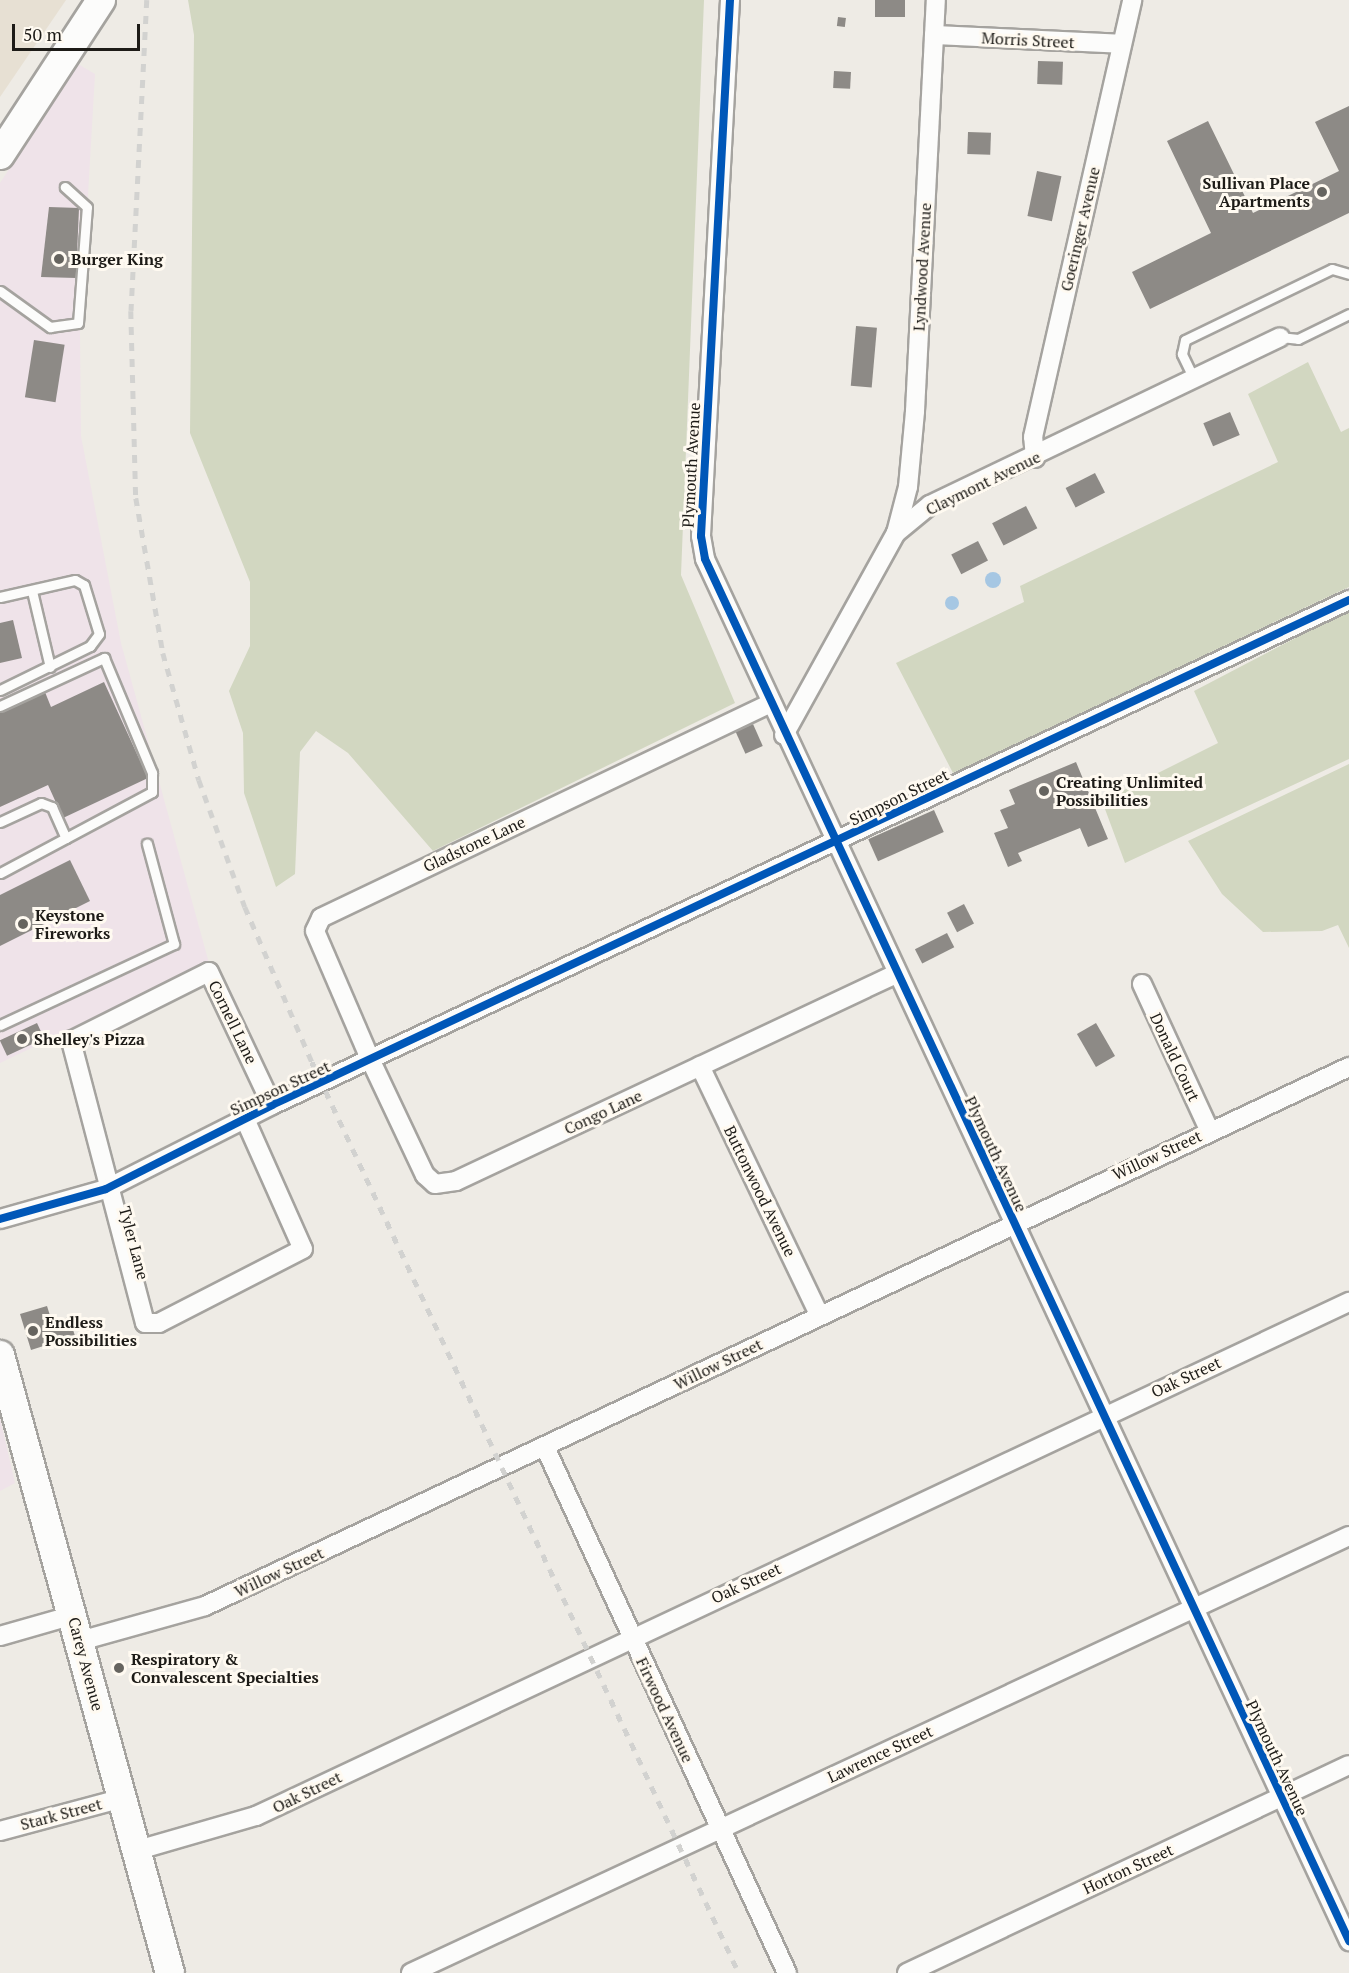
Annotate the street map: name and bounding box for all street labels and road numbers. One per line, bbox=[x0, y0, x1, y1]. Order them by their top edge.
street label: Morris Street bbox=[981, 28, 1075, 52]
street label: Goeringer Avenue bbox=[1056, 165, 1104, 293]
street label: Lyndwood Avenue bbox=[909, 202, 935, 332]
street label: Plymouth Avenue bbox=[678, 402, 704, 528]
street label: Claymont Avenue bbox=[922, 447, 1044, 519]
street label: Simpson Street bbox=[846, 765, 952, 829]
street label: Gladstone Lane bbox=[420, 812, 528, 876]
street label: Cornell Lane bbox=[205, 977, 261, 1067]
street label: Donald Court bbox=[1146, 1010, 1204, 1104]
street label: Simpson Street bbox=[227, 1056, 333, 1120]
street label: Congo Lane bbox=[561, 1086, 645, 1138]
street label: Plymouth Avenue bbox=[961, 1093, 1031, 1215]
street label: Buttonwood Avenue bbox=[720, 1122, 800, 1260]
street label: Willow Street bbox=[1109, 1126, 1205, 1184]
street label: Tyler Lane bbox=[115, 1204, 153, 1282]
street label: Willow Street bbox=[671, 1334, 765, 1394]
street label: Oak Street bbox=[1148, 1353, 1224, 1401]
street label: Willow Street bbox=[231, 1543, 327, 1601]
street label: Oak Street bbox=[708, 1559, 784, 1607]
street label: Carey Avenue bbox=[64, 1615, 108, 1713]
street label: Firwood Avenue bbox=[632, 1654, 698, 1766]
street label: Plymouth Avenue bbox=[1242, 1697, 1312, 1819]
street label: Lawrence Street bbox=[824, 1721, 936, 1787]
street label: Oak Street bbox=[269, 1767, 345, 1817]
street label: Stark Street bbox=[18, 1794, 104, 1834]
street label: Horton Street bbox=[1080, 1840, 1176, 1898]

